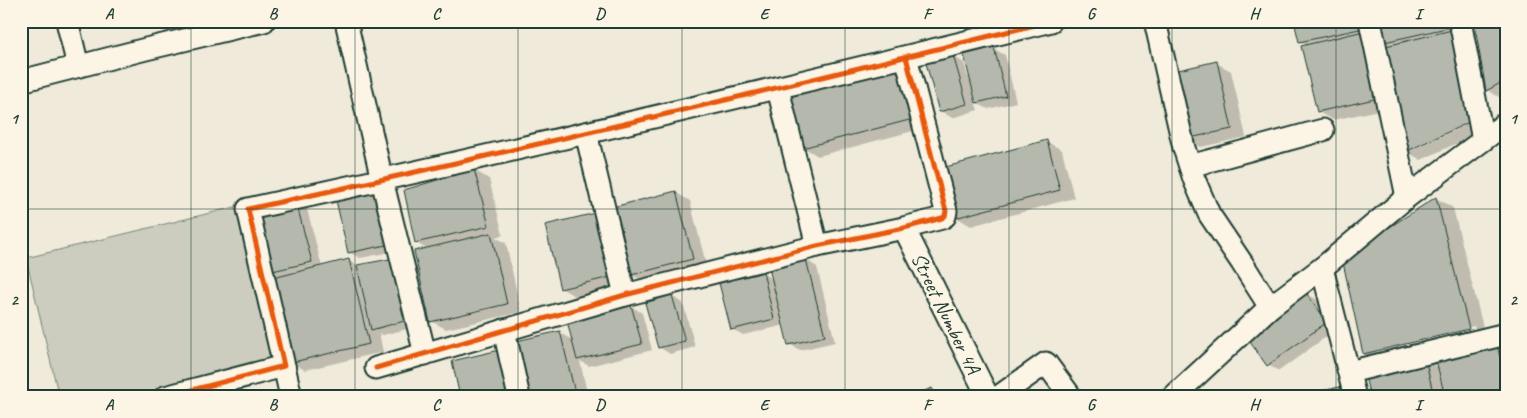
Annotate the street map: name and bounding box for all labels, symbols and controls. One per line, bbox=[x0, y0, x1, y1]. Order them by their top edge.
text: A bbox=[105, 4, 115, 24]
text: B bbox=[269, 4, 279, 24]
text: C bbox=[432, 4, 442, 24]
text: D bbox=[595, 4, 606, 24]
text: E bbox=[760, 4, 771, 24]
text: F bbox=[923, 4, 934, 24]
text: G bbox=[1087, 4, 1097, 24]
text: H bbox=[1249, 4, 1261, 24]
text: I bbox=[1415, 4, 1425, 24]
text: 1 bbox=[10, 109, 19, 129]
text: 1 bbox=[1509, 109, 1518, 129]
street label: Street Number 4A bbox=[905, 248, 987, 379]
text: 2 bbox=[10, 290, 19, 310]
text: 2 bbox=[1509, 290, 1518, 310]
text: A bbox=[105, 395, 115, 415]
text: B bbox=[269, 395, 279, 415]
text: C bbox=[432, 395, 442, 415]
text: D bbox=[595, 395, 606, 415]
text: E bbox=[760, 395, 771, 415]
text: F bbox=[923, 395, 934, 415]
text: G bbox=[1087, 395, 1097, 415]
text: H bbox=[1249, 395, 1261, 415]
text: I bbox=[1415, 395, 1425, 415]

